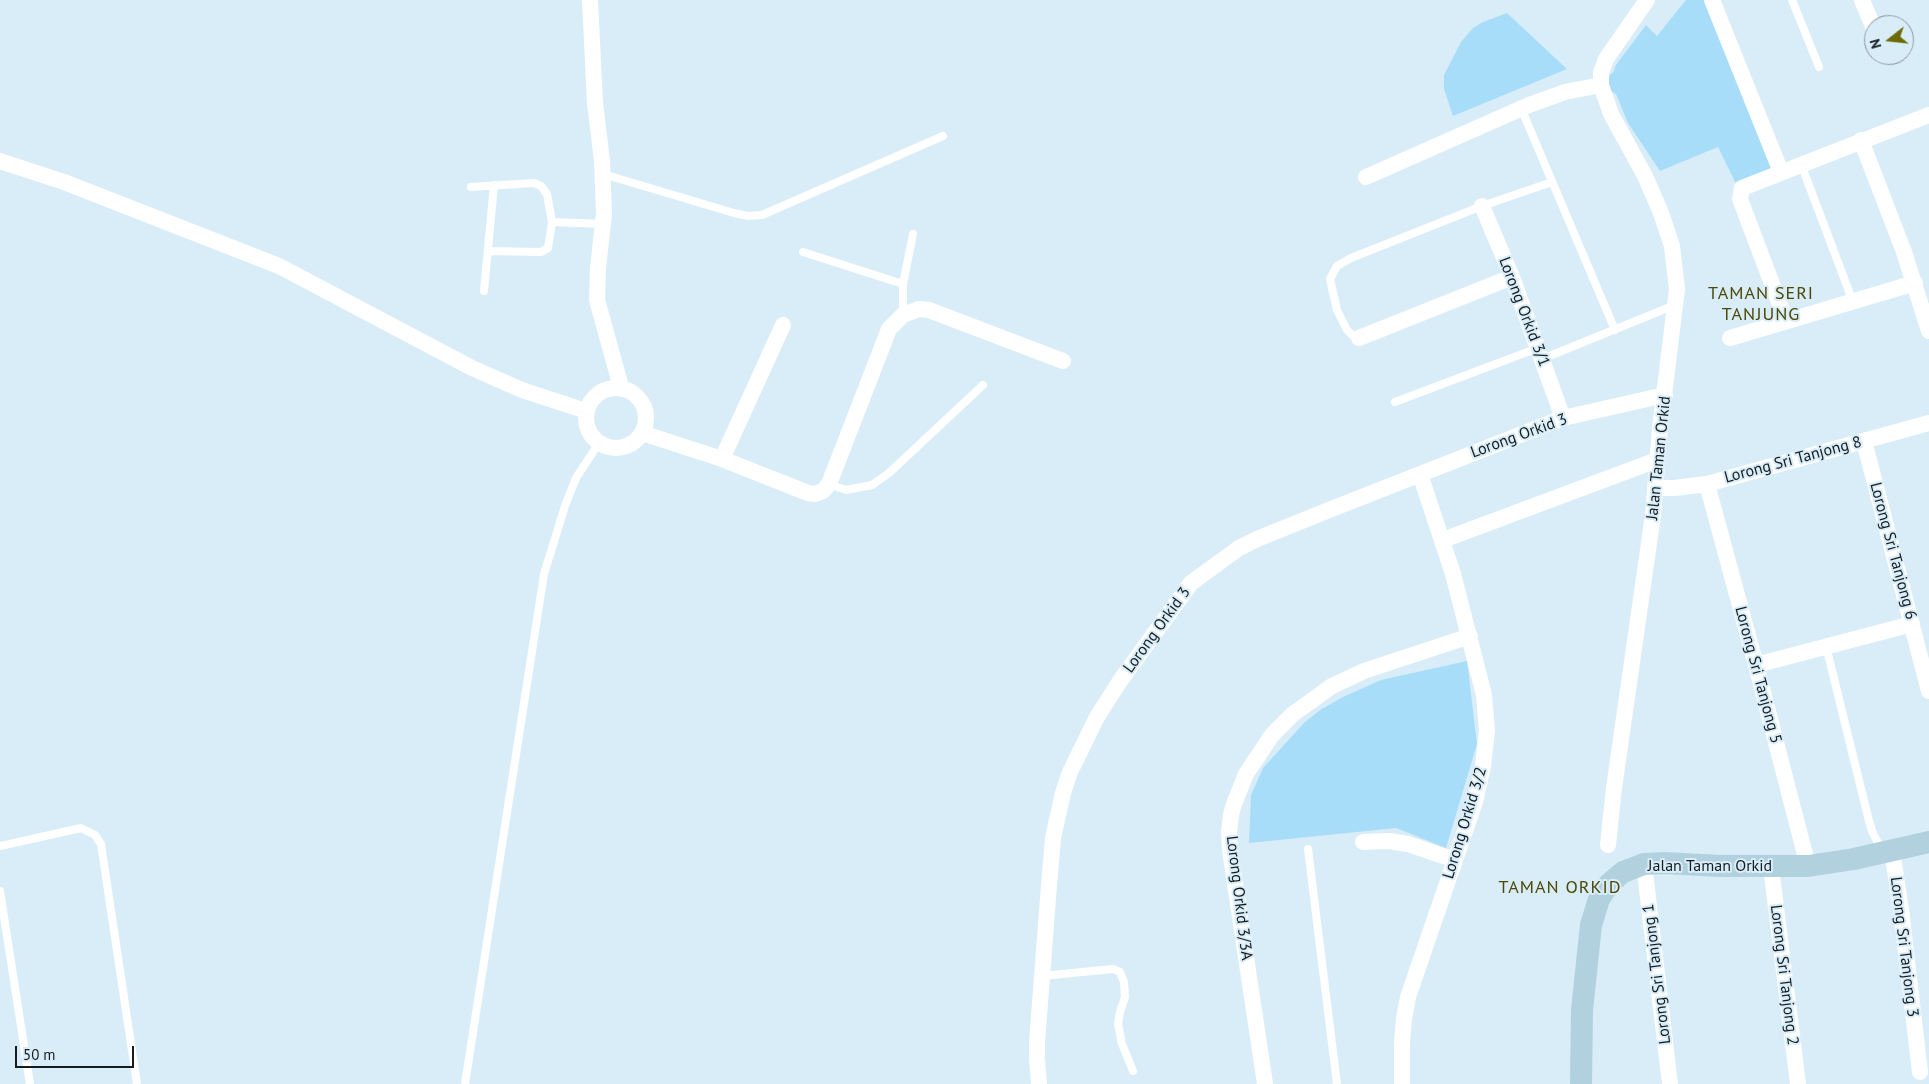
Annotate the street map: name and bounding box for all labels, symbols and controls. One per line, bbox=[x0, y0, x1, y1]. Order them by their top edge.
north arrow bbox=[1864, 15, 1914, 65]
text: N bbox=[1866, 37, 1885, 51]
street label: Lorong Orkid 3/1 bbox=[1494, 254, 1554, 370]
district label: TAMAN SERI TANJUNG bbox=[1707, 283, 1815, 326]
street label: Jalan Taman Orkid bbox=[1643, 395, 1675, 521]
street label: Lorong Orkid 3 bbox=[1468, 410, 1570, 462]
street label: Lorong Sri Tanjong 8 bbox=[1722, 432, 1864, 488]
street label: Lorong Sri Tanjong 6 bbox=[1865, 480, 1921, 622]
street label: Lorong Orkid 3 bbox=[1119, 583, 1195, 677]
street label: Lorong Sri Tanjong 5 bbox=[1730, 604, 1786, 746]
street label: Lorong Orkid 3/2 bbox=[1439, 765, 1491, 881]
street label: Lorong Orkid 3/3A bbox=[1222, 835, 1256, 961]
street label: Jalan Taman Orkid bbox=[1648, 856, 1772, 876]
street label: Lorong Sri Tanjong 3 bbox=[1886, 876, 1922, 1018]
district label: TAMAN ORKID bbox=[1497, 877, 1623, 899]
street label: Lorong Sri Tanjong 1 bbox=[1639, 903, 1675, 1045]
street label: Lorong Sri Tanjong 2 bbox=[1766, 904, 1802, 1046]
scale bar bbox=[18, 1036, 136, 1068]
text: 50 m bbox=[23, 1045, 56, 1064]

